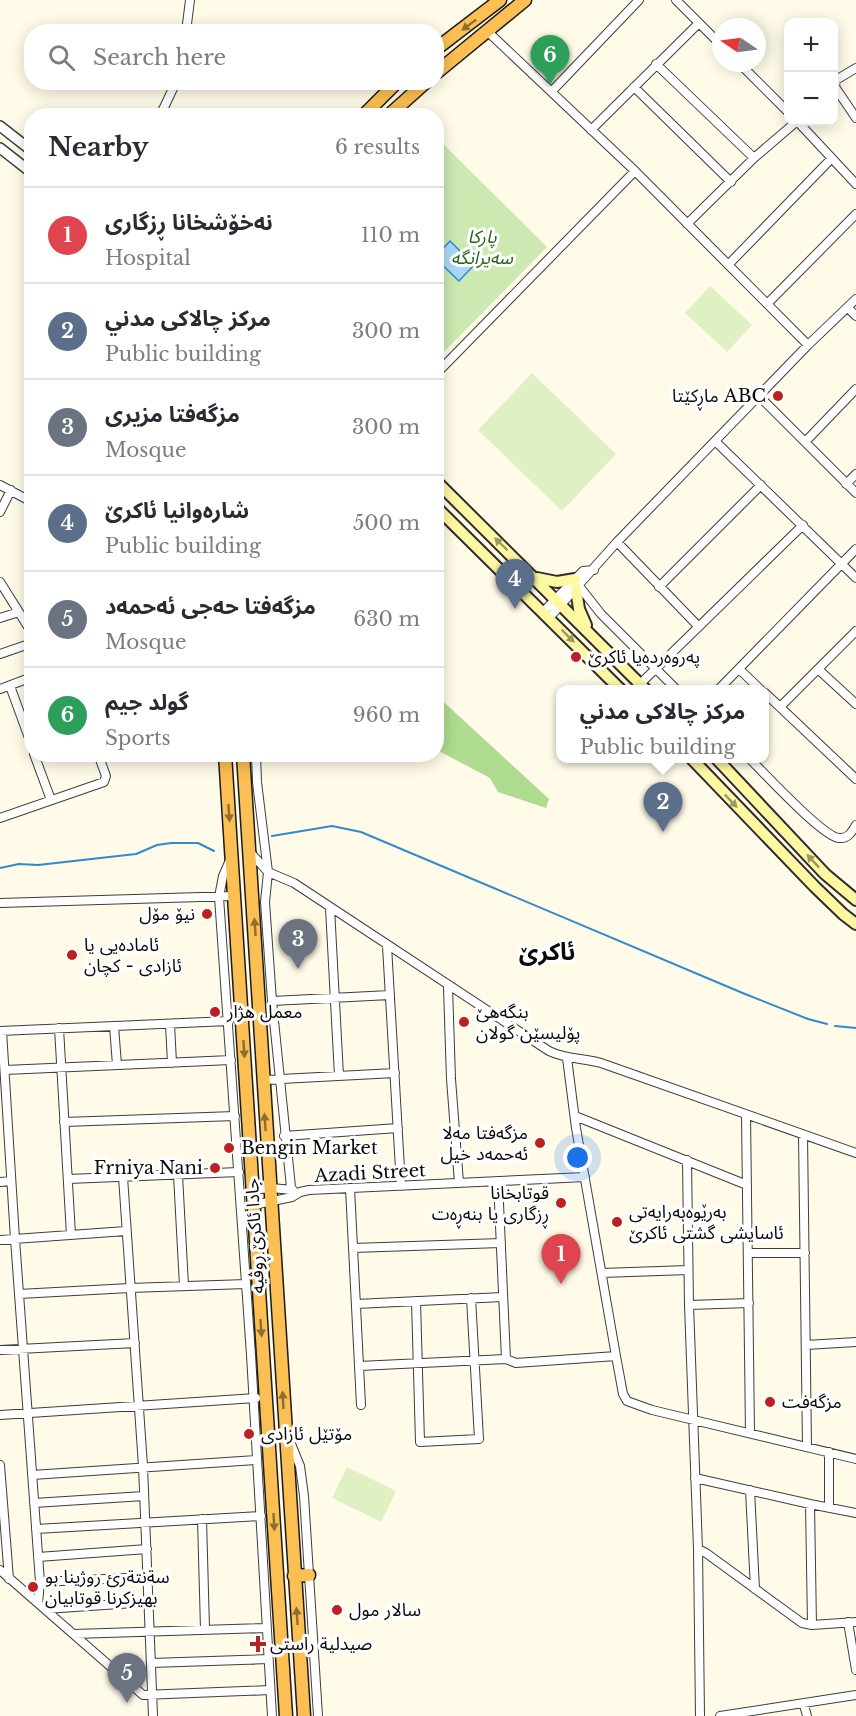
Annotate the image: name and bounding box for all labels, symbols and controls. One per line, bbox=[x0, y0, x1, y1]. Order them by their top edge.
north arrow bbox=[712, 18, 766, 72]
map controls bbox=[784, 18, 838, 126]
button: + bbox=[784, 18, 838, 72]
one-way arrow bbox=[461, 19, 477, 31]
search box bbox=[24, 24, 444, 90]
pin: 6 bbox=[530, 36, 570, 85]
icon: search bbox=[45, 41, 78, 74]
text: Search here bbox=[93, 44, 226, 71]
button: − bbox=[784, 72, 838, 126]
text: Nearby bbox=[48, 131, 149, 163]
text: 6 results bbox=[335, 135, 420, 159]
text: نەخۆشخانا ڕزگاری bbox=[105, 209, 273, 236]
text: 1 bbox=[63, 223, 72, 247]
text: 110 m bbox=[361, 223, 420, 247]
park label: پارکا سەیرانگه bbox=[451, 226, 514, 269]
text: Hospital bbox=[105, 246, 191, 270]
text: مركز چالاکى مدني bbox=[105, 305, 271, 332]
text: 2 bbox=[61, 319, 74, 343]
text: 300 m bbox=[352, 319, 420, 343]
text: Public building bbox=[105, 342, 261, 366]
place label: ماڕکێتا ABC bbox=[672, 385, 766, 411]
marker: ماڕکێتا ABC bbox=[771, 389, 785, 403]
text: مزگەفتا مزیری bbox=[105, 401, 240, 428]
text: 3 bbox=[61, 415, 74, 439]
text: 300 m bbox=[352, 415, 420, 439]
text: Mosque bbox=[105, 438, 186, 462]
text: شارەوانیا ئاکرێ bbox=[105, 497, 249, 524]
text: 4 bbox=[61, 511, 74, 535]
text: 500 m bbox=[353, 511, 420, 535]
text: Public building bbox=[105, 534, 261, 558]
one-way arrow bbox=[494, 538, 508, 552]
pin: 4 bbox=[496, 560, 534, 609]
text: مزگەفتا حەجی ئەحمەد bbox=[105, 593, 316, 620]
text: 5 bbox=[62, 607, 73, 631]
text: 630 m bbox=[353, 607, 420, 631]
one-way arrow bbox=[560, 629, 574, 643]
text: Mosque bbox=[105, 630, 186, 654]
place label: پەروەردەیا ئاكرێ bbox=[588, 646, 700, 668]
marker: پەروەردەیا ئاكرێ bbox=[569, 650, 583, 664]
popup bbox=[556, 685, 769, 763]
text: گولد جیم bbox=[105, 689, 189, 716]
text: مركز چالاکى مدني bbox=[580, 698, 745, 725]
text: 6 bbox=[61, 703, 74, 727]
text: 960 m bbox=[353, 703, 420, 727]
text: Sports bbox=[105, 726, 171, 750]
text: Public building bbox=[580, 735, 736, 759]
pin: 2 bbox=[644, 782, 682, 832]
one-way arrow bbox=[724, 793, 738, 808]
one-way arrow bbox=[224, 803, 234, 822]
one-way arrow bbox=[806, 853, 820, 868]
place label: نیۆ مۆل bbox=[139, 903, 195, 925]
marker: نیۆ مۆل bbox=[200, 907, 214, 921]
one-way arrow bbox=[250, 918, 259, 937]
pin: 3 bbox=[278, 920, 318, 969]
place label: ئامادەیی یا ئازادی - کچان bbox=[84, 934, 182, 977]
district label: ئاکرێ bbox=[519, 937, 575, 966]
marker: ئامادەیی یا ئازادی - کچان bbox=[65, 948, 79, 962]
place label: معمل هژار bbox=[226, 1001, 302, 1023]
place label: بنگە‌ھێ پۆلیسێن گولان bbox=[476, 1001, 580, 1044]
marker: معمل هژار bbox=[208, 1005, 222, 1019]
marker: بنگە‌ھێ پۆلیسێن گولان bbox=[457, 1015, 471, 1029]
one-way arrow bbox=[239, 1040, 249, 1059]
one-way arrow bbox=[261, 1112, 270, 1131]
place label: مزگەفتا مەلا ئەحمەد خیل bbox=[440, 1122, 528, 1165]
marker: مزگەفتا مەلا ئەحمەد خیل bbox=[533, 1136, 547, 1150]
place label: Bengin Market bbox=[241, 1137, 378, 1159]
marker: Bengin Market bbox=[222, 1141, 236, 1155]
your location bbox=[563, 1143, 592, 1172]
place label: Frniya Nani bbox=[94, 1157, 203, 1179]
street label: Azadi Street bbox=[313, 1159, 426, 1187]
marker: Frniya Nani bbox=[208, 1161, 222, 1175]
street label: جادا ئاکرێ ڕوڤیە bbox=[241, 1178, 273, 1294]
place label: قوتابخانا ڕزگاری یا بنەڕەت bbox=[432, 1182, 549, 1229]
marker: قوتابخانا ڕزگاری یا بنەڕەت bbox=[554, 1196, 568, 1210]
place label: بەرێوەبەرایەتی ئاسایشی گشتی ئاکرێ bbox=[629, 1201, 784, 1244]
marker: بەرێوەبەرایەتی ئاسایشی گشتی ئاکرێ bbox=[610, 1215, 624, 1229]
pin: 1 bbox=[542, 1234, 580, 1284]
one-way arrow bbox=[257, 1318, 266, 1337]
one-way arrow bbox=[279, 1391, 288, 1410]
place label: مزگەفت bbox=[782, 1391, 842, 1413]
marker: مزگەفت bbox=[763, 1395, 777, 1409]
place label: مۆتێل ئازادی bbox=[261, 1423, 352, 1445]
marker: مۆتێل ئازادی bbox=[242, 1427, 256, 1441]
one-way arrow bbox=[270, 1513, 279, 1532]
place label: سةنتةرئ روژينا بو بهيزكرنا قوتابيان bbox=[45, 1566, 170, 1609]
marker: سةنتةرئ روژينا بو بهيزكرنا قوتابيان bbox=[26, 1580, 40, 1594]
place label: سالار مول bbox=[349, 1599, 421, 1621]
marker: سالار مول bbox=[330, 1603, 344, 1617]
one-way arrow bbox=[292, 1606, 302, 1625]
place label: صيدلية راستى bbox=[270, 1633, 372, 1655]
marker: صيدلية راستى bbox=[251, 1637, 265, 1651]
pin: 5 bbox=[108, 1654, 146, 1703]

